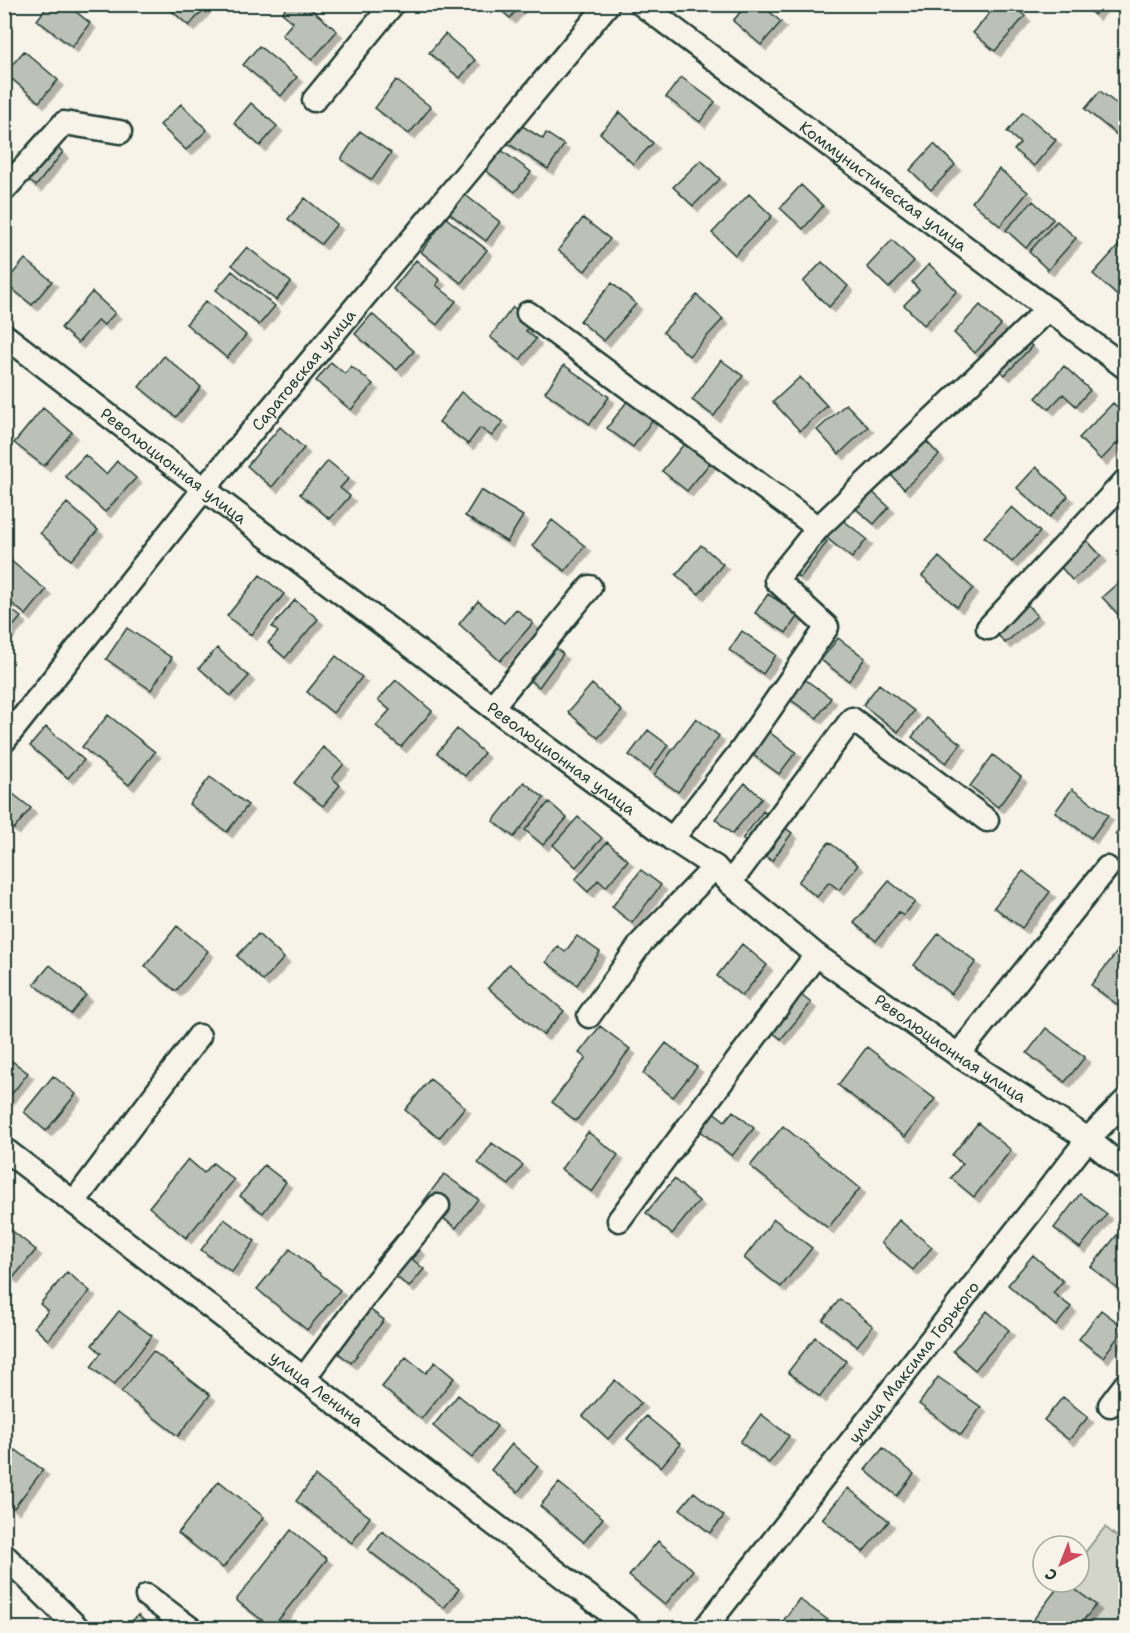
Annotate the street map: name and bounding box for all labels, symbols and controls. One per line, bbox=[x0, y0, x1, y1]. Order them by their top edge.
street label: Коммунистическая улица bbox=[795, 116, 971, 256]
street label: Саратовская улица bbox=[247, 305, 361, 435]
street label: Революционная улица bbox=[96, 403, 251, 529]
street label: Революционная улица bbox=[483, 697, 640, 820]
street label: Революционная улица bbox=[870, 990, 1030, 1108]
street label: улица Максима Горького bbox=[844, 1277, 984, 1448]
street label: улица Ленина bbox=[266, 1346, 368, 1431]
north arrow bbox=[1031, 1534, 1091, 1594]
text: С bbox=[1040, 1564, 1062, 1586]

